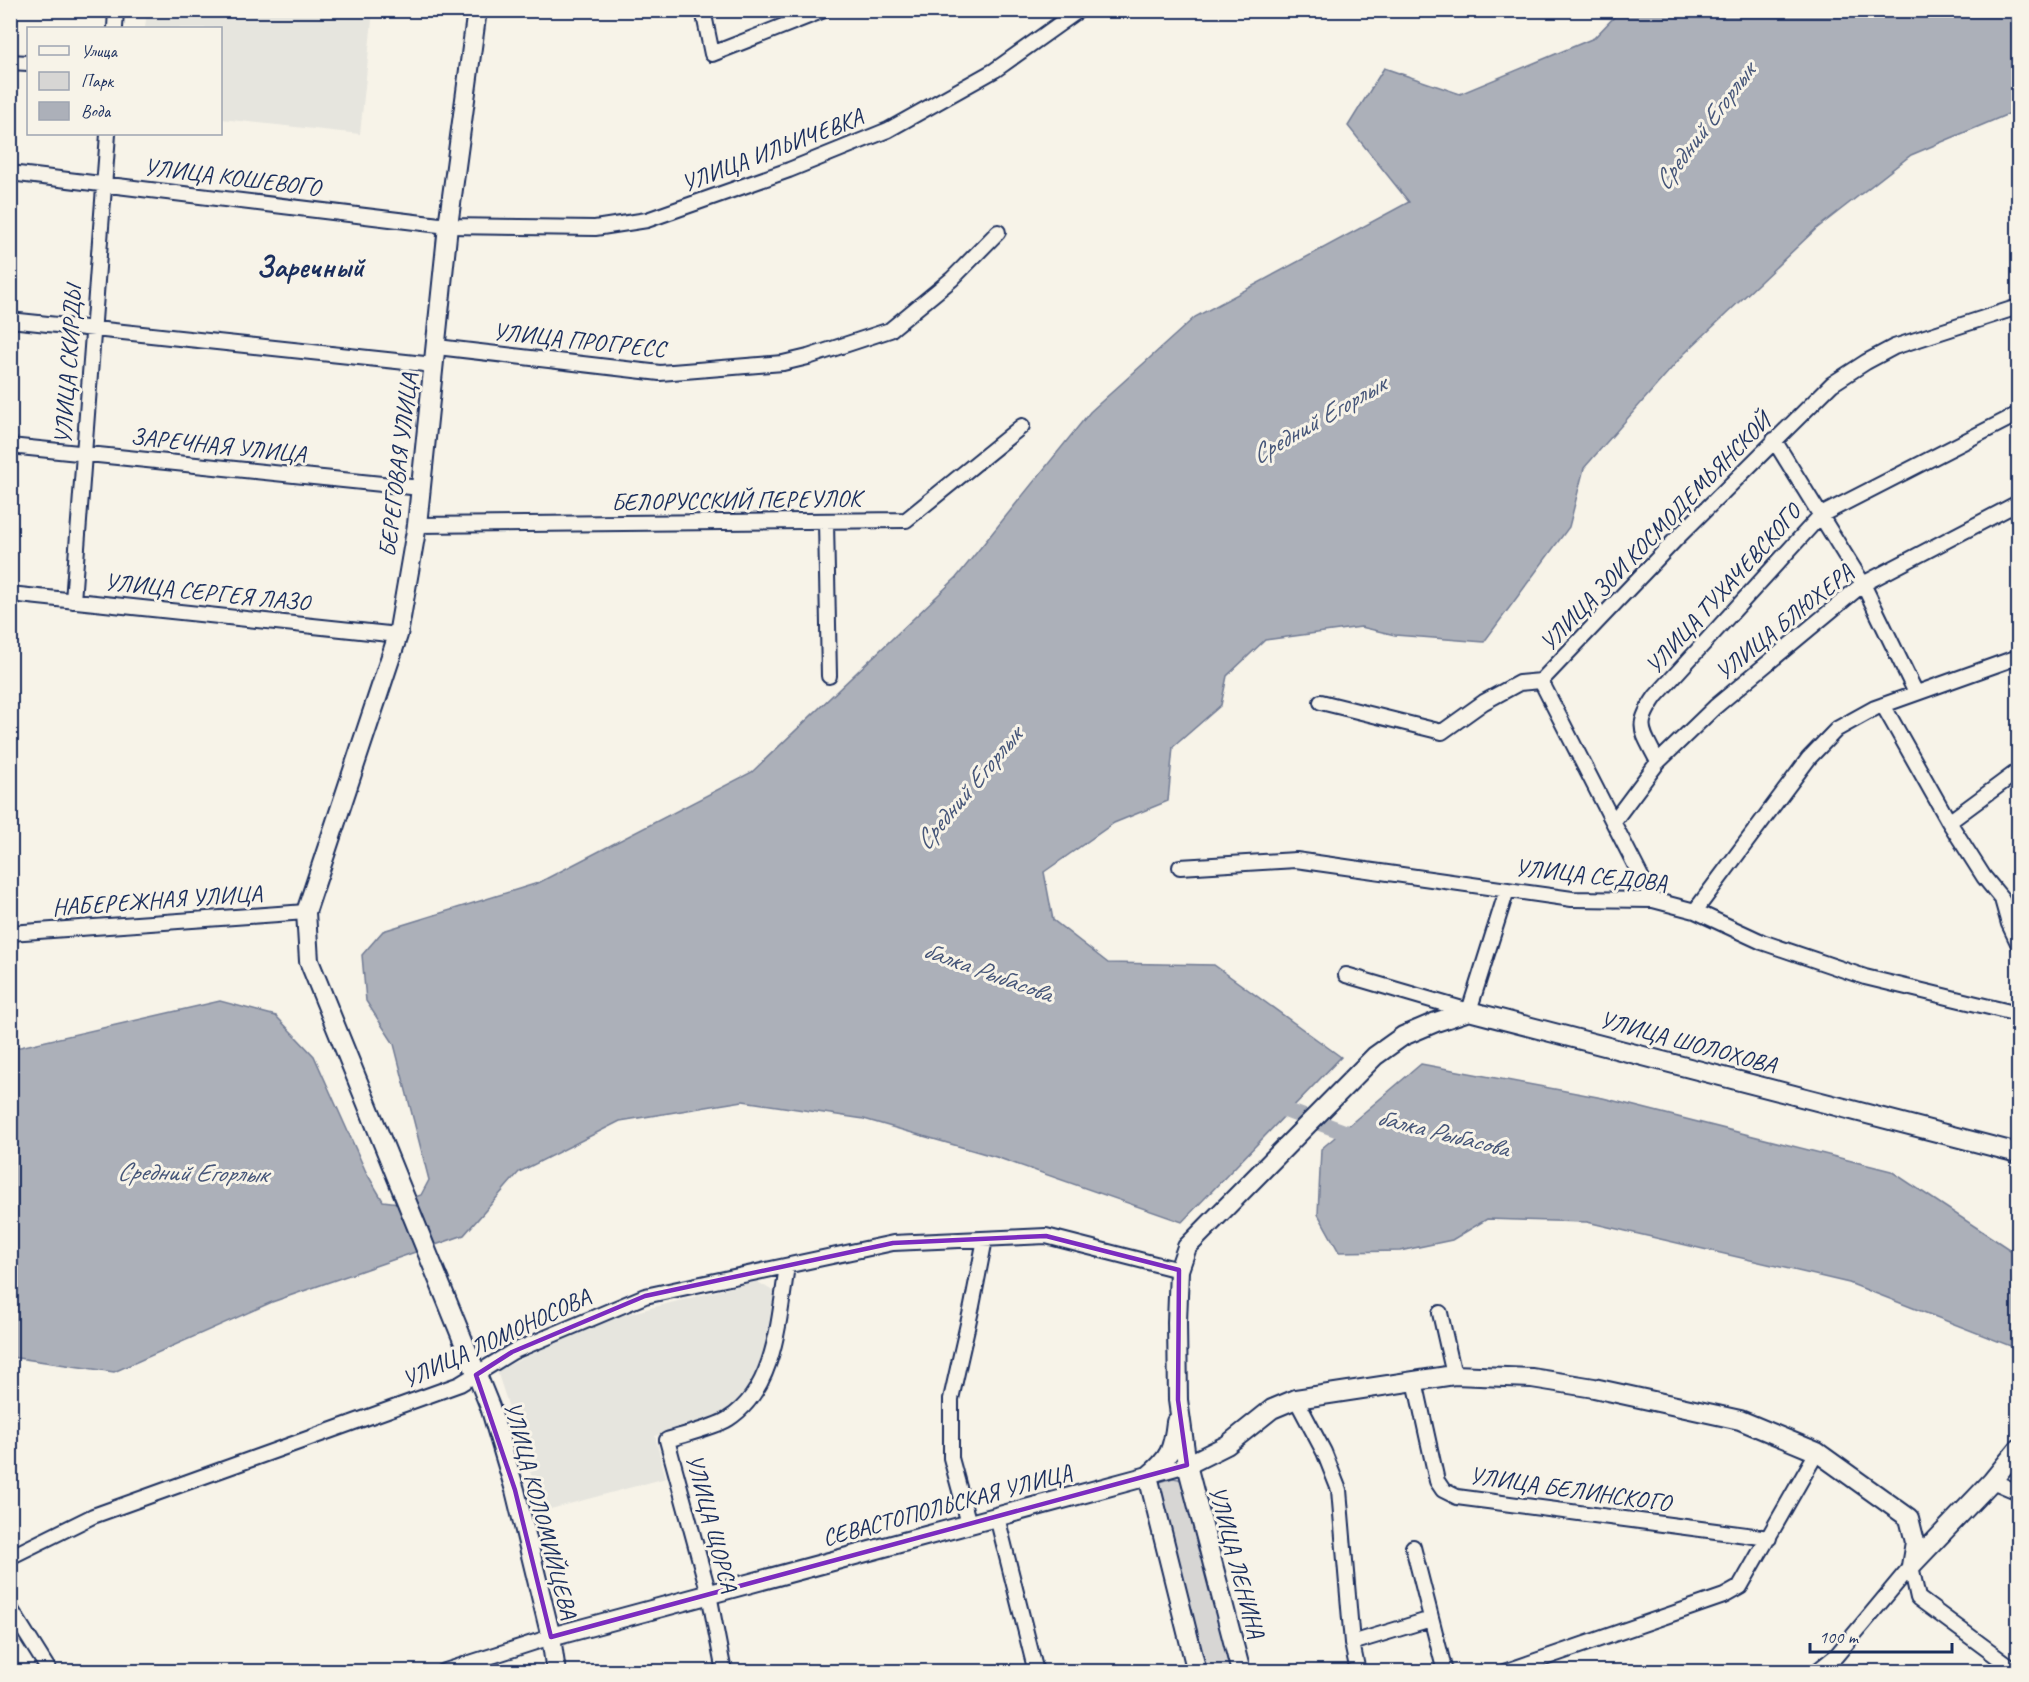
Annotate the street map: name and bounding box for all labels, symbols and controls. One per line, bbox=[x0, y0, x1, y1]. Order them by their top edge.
legend bbox=[27, 27, 222, 135]
text: Улица bbox=[81, 40, 118, 62]
water label: Средний Егорлык bbox=[1646, 53, 1765, 196]
text: Парк bbox=[81, 70, 115, 92]
text: Вода bbox=[81, 100, 112, 122]
street label: УЛИЦА ИЛЬИЧЕВКА bbox=[677, 101, 868, 198]
street label: УЛИЦА КОШЕВОГО bbox=[142, 151, 325, 203]
district label: Заречный bbox=[256, 248, 366, 286]
street label: УЛИЦА СКИРДЫ bbox=[47, 281, 89, 445]
street label: УЛИЦА ПРОГРЕСС bbox=[491, 316, 670, 364]
water label: Средний Егорлык bbox=[1245, 365, 1395, 471]
street label: БЕРЕГОВАЯ УЛИЦА bbox=[372, 371, 424, 558]
street label: УЛИЦА ЗОИ КОСМОДЕМЬЯНСКОЙ bbox=[1533, 404, 1779, 657]
street label: ЗАРЕЧНАЯ УЛИЦА bbox=[129, 421, 308, 469]
street label: БЕЛОРУССКИЙ ПЕРЕУЛОК bbox=[611, 483, 866, 517]
street label: УЛИЦА ТУХАЧЕВСКОГО bbox=[1639, 496, 1809, 680]
street label: УЛИЦА БЛЮХЕРА bbox=[1709, 557, 1860, 687]
street label: УЛИЦА СЕРГЕЯ ЛАЗО bbox=[103, 566, 313, 618]
water label: Средний Егорлык bbox=[907, 717, 1032, 856]
street label: УЛИЦА СЕДОВА bbox=[1514, 852, 1669, 898]
street label: НАБЕРЕЖНАЯ УЛИЦА bbox=[51, 878, 264, 922]
water label: балка Рыбасова bbox=[919, 933, 1060, 1011]
street label: УЛИЦА ШОЛОХОВА bbox=[1597, 1004, 1780, 1080]
water label: балка Рыбасова bbox=[1373, 1100, 1515, 1166]
water label: Средний Егорлык bbox=[117, 1155, 272, 1190]
street label: УЛИЦА ЛОМОНОСОВА bbox=[397, 1281, 596, 1395]
street label: УЛИЦА КОЛОМИЙЦЕВА bbox=[498, 1398, 585, 1623]
street label: УЛИЦА ЩОРСА bbox=[679, 1451, 745, 1596]
street label: СЕВАСТОПОЛЬСКАЯ УЛИЦА bbox=[819, 1457, 1076, 1553]
street label: УЛИЦА БЕЛИНСКОГО bbox=[1468, 1460, 1675, 1518]
street label: УЛИЦА ЛЕНИНА bbox=[1202, 1482, 1272, 1642]
scale bar bbox=[1810, 1616, 1952, 1654]
text: 100 m bbox=[1819, 1626, 1860, 1648]

